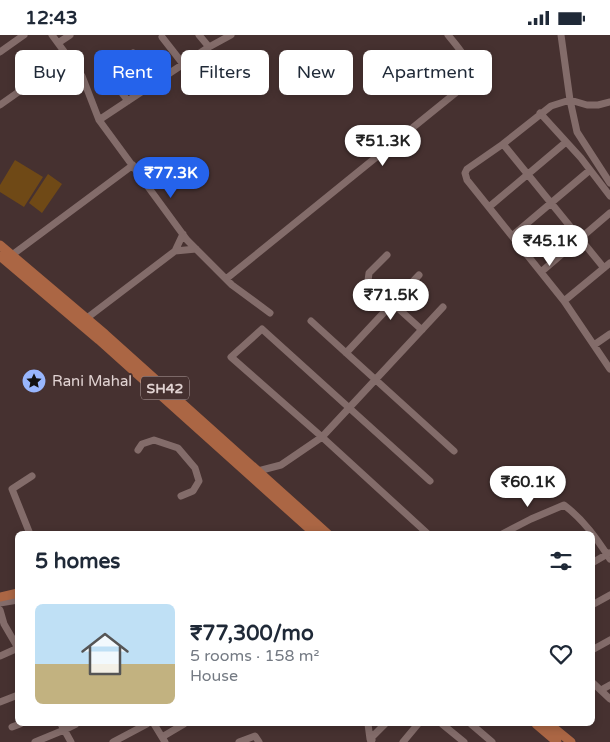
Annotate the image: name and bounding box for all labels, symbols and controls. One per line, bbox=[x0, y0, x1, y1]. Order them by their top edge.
text: 12:43 bbox=[25, 7, 78, 29]
chip: Buy bbox=[15, 50, 84, 95]
chip: Rent bbox=[94, 50, 171, 95]
chip: Filters bbox=[181, 50, 269, 95]
chip: New bbox=[279, 50, 353, 95]
chip: Apartment bbox=[363, 50, 492, 95]
pin: ₹51.3K bbox=[342, 125, 424, 167]
text: ₹51.3K bbox=[356, 131, 410, 151]
pin: ₹77.3K bbox=[130, 156, 212, 199]
text: ₹77.3K bbox=[144, 163, 198, 183]
pin: ₹45.1K bbox=[509, 225, 591, 267]
text: ₹45.1K bbox=[523, 231, 577, 251]
pin: ₹71.5K bbox=[350, 279, 432, 321]
text: ₹71.5K bbox=[364, 285, 418, 305]
place icon: Rani Mahal bbox=[21, 368, 47, 394]
place label: Rani Mahal bbox=[52, 372, 132, 390]
road number: SH42 bbox=[141, 377, 189, 399]
pin: ₹60.1K bbox=[487, 465, 569, 508]
text: ₹60.1K bbox=[501, 472, 555, 492]
icon: filters bbox=[547, 547, 575, 575]
text: 5 homes bbox=[35, 549, 120, 574]
text: ₹77,300/mo bbox=[190, 621, 314, 646]
icon: home bbox=[75, 624, 135, 684]
icon: heart bbox=[547, 640, 575, 668]
text: 5 rooms · 158 m² bbox=[190, 646, 319, 666]
text: House bbox=[190, 666, 238, 686]

